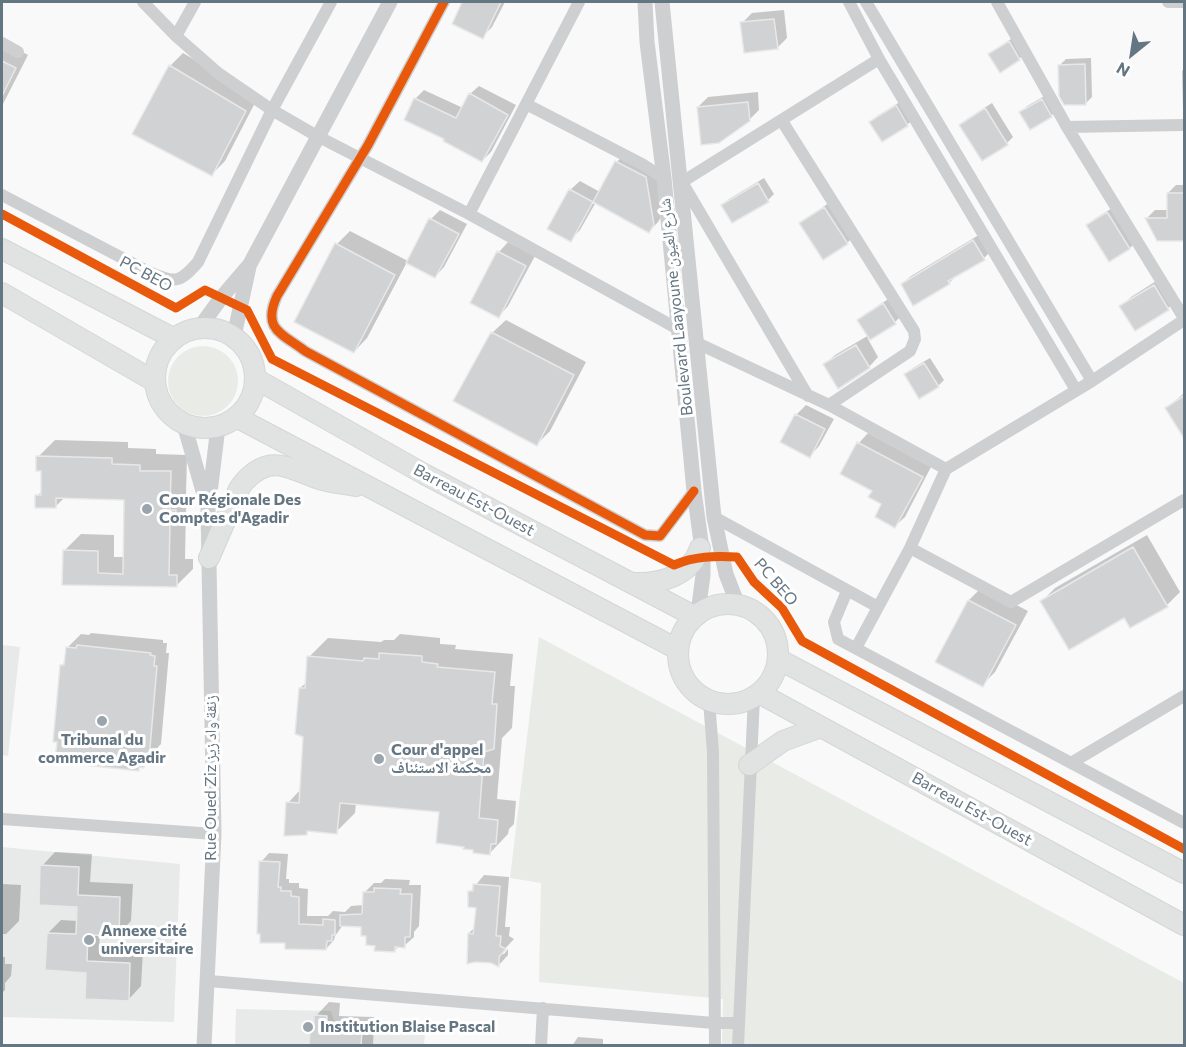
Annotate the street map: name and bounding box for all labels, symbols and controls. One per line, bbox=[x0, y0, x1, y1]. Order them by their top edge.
north arrow bbox=[1102, 24, 1162, 84]
text: N bbox=[1113, 59, 1133, 81]
street label: Boulevard Laayoune شارع العيون bbox=[655, 197, 697, 417]
street label: PC BEO bbox=[116, 252, 176, 296]
street label: Barreau Est-Ouest bbox=[410, 460, 538, 540]
place label: Cour Régionale Des Comptes d'Agadir bbox=[159, 490, 301, 528]
marker: Cour Régionale Des Comptes d'Agadir bbox=[140, 502, 154, 516]
street label: PC BEO bbox=[750, 554, 802, 610]
street label: Rue Oued Ziz زنقة واد زيز bbox=[201, 695, 221, 861]
marker: Tribunal du commerce Agadir bbox=[95, 714, 109, 728]
place label: Tribunal du commerce Agadir bbox=[38, 730, 166, 768]
place label: Cour d'appel محكمة الاستئناف bbox=[391, 740, 491, 778]
marker: Cour d'appel محكمة الاستئناف bbox=[372, 752, 386, 766]
street label: Barreau Est-Ouest bbox=[909, 768, 1035, 850]
place label: Annexe cité universitaire bbox=[101, 921, 193, 959]
marker: Annexe cité universitaire bbox=[82, 933, 96, 947]
place label: Institution Blaise Pascal bbox=[320, 1017, 495, 1037]
marker: Institution Blaise Pascal bbox=[301, 1020, 315, 1034]

